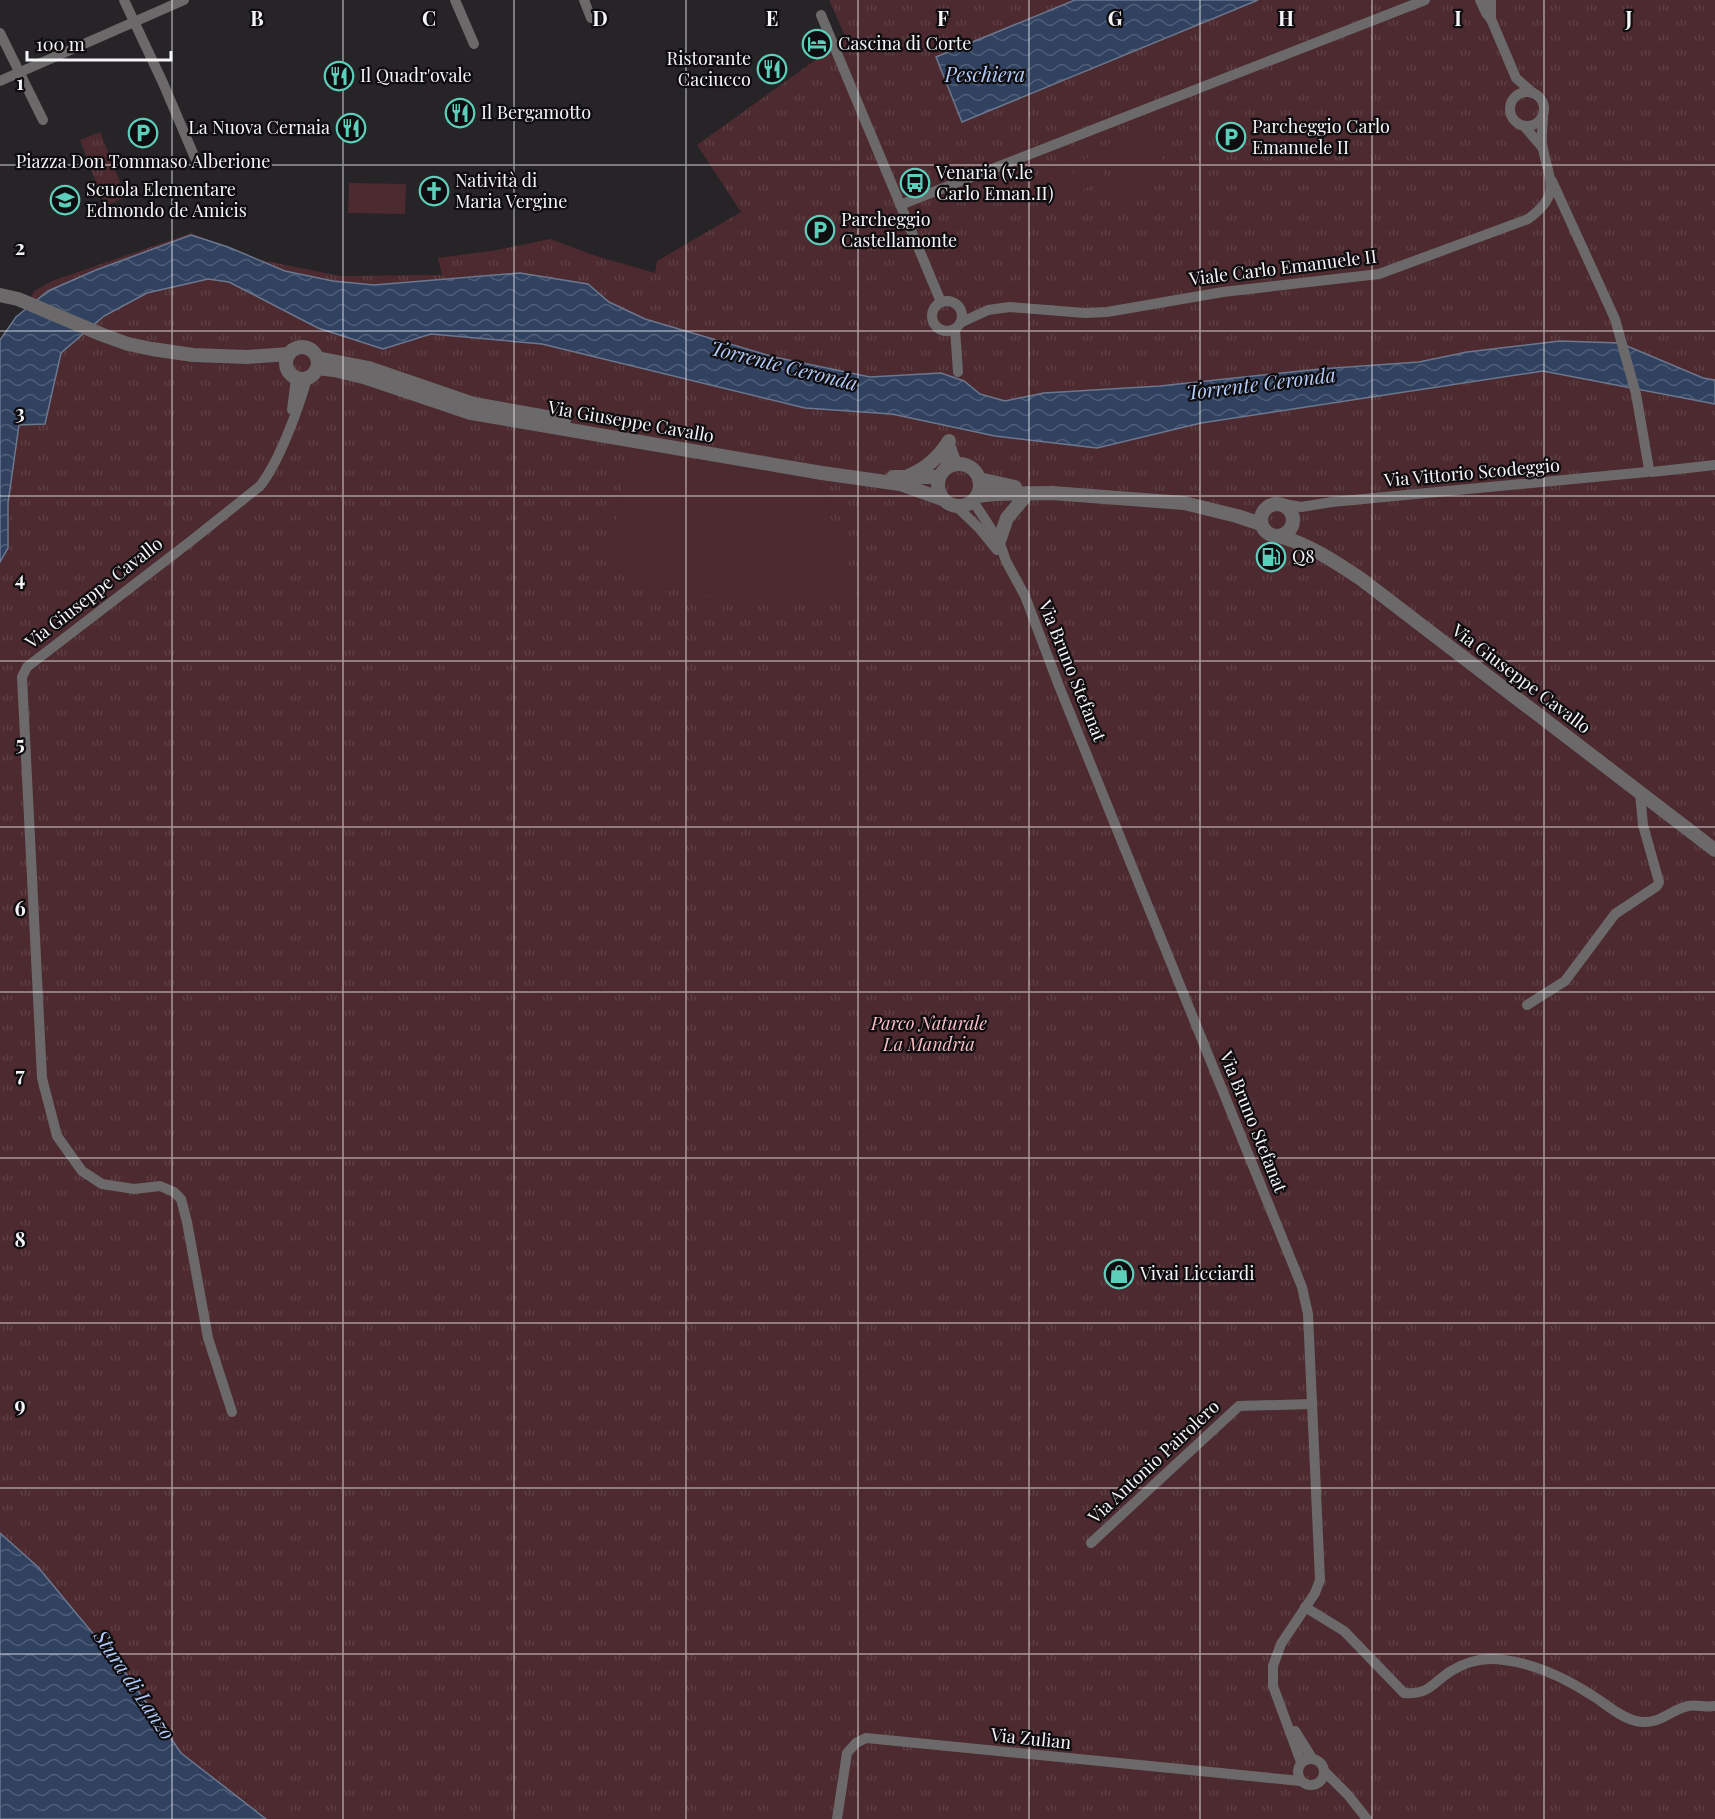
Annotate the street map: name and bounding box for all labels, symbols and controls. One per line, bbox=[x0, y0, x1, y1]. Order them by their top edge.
text: B bbox=[250, 4, 264, 31]
text: C bbox=[422, 4, 436, 31]
text: D bbox=[592, 4, 608, 31]
text: E bbox=[766, 4, 778, 31]
text: F bbox=[937, 4, 949, 31]
text: G bbox=[1108, 4, 1123, 31]
text: H bbox=[1278, 4, 1294, 31]
text: I bbox=[1454, 4, 1462, 31]
text: J bbox=[1624, 4, 1633, 31]
scale bar bbox=[27, 24, 171, 62]
hotel icon: Cascina di Corte bbox=[801, 28, 833, 60]
place label: Cascina di Corte bbox=[838, 31, 971, 55]
text: 100 m bbox=[36, 32, 85, 56]
place label: Ristorante Caciucco bbox=[667, 46, 751, 91]
restaurant icon: Ristorante Caciucco bbox=[756, 53, 788, 85]
restaurant icon: Il Quadr'ovale bbox=[323, 60, 355, 92]
water label: Peschiera bbox=[944, 60, 1025, 87]
place label: Il Quadr'ovale bbox=[360, 63, 472, 87]
text: 1 bbox=[16, 68, 24, 95]
restaurant icon: Il Bergamotto bbox=[444, 97, 476, 129]
place label: Il Bergamotto bbox=[481, 100, 591, 124]
restaurant icon: La Nuova Cernaia bbox=[335, 112, 367, 144]
place label: Parcheggio Carlo Emanuele II bbox=[1252, 114, 1390, 159]
place label: La Nuova Cernaia bbox=[188, 115, 330, 139]
parking icon: Piazza Don Tommaso Alberione bbox=[127, 117, 159, 149]
parking icon: Parcheggio Carlo Emanuele II bbox=[1215, 121, 1247, 153]
place label: Piazza Don Tommaso Alberione bbox=[16, 149, 270, 173]
place label: Venaria (v.le Carlo Eman.II) bbox=[935, 160, 1054, 205]
bus stop icon: Venaria (v.le Carlo Eman.II) bbox=[899, 167, 931, 199]
place label: Natività di Maria Vergine bbox=[455, 168, 567, 213]
church icon: Natività di Maria Vergine bbox=[418, 175, 450, 207]
place label: Scuola Elementare Edmondo de Amicis bbox=[86, 177, 247, 222]
school or university icon: Scuola Elementare Edmondo de Amicis bbox=[49, 184, 81, 216]
place label: Parcheggio Castellamonte bbox=[841, 207, 957, 252]
parking icon: Parcheggio Castellamonte bbox=[804, 214, 836, 246]
text: 2 bbox=[15, 233, 25, 260]
street label: Viale Carlo Emanuele II bbox=[1187, 244, 1378, 291]
water label: Torrente Ceronda bbox=[708, 333, 861, 396]
water label: Torrente Ceronda bbox=[1184, 360, 1337, 405]
street label: Via Giuseppe Cavallo bbox=[545, 394, 716, 447]
text: 3 bbox=[15, 398, 25, 425]
street label: Via Vittorio Scodeggio bbox=[1382, 452, 1561, 492]
street label: Via Giuseppe Cavallo bbox=[19, 531, 167, 654]
fuel station icon: Q8 bbox=[1255, 541, 1287, 573]
place label: Q8 bbox=[1292, 544, 1315, 568]
text: 4 bbox=[15, 564, 25, 591]
street label: Via Bruno Stefanat bbox=[1033, 596, 1112, 745]
street label: Via Giuseppe Cavallo bbox=[1446, 617, 1596, 739]
text: 5 bbox=[15, 729, 25, 756]
text: 6 bbox=[14, 894, 26, 921]
park label: Parco Naturale La Mandria bbox=[870, 1011, 987, 1056]
street label: Via Bruno Stefanat bbox=[1214, 1047, 1293, 1196]
text: 7 bbox=[15, 1060, 25, 1087]
text: 8 bbox=[14, 1225, 26, 1252]
shop icon: Vivai Licciardi bbox=[1103, 1258, 1135, 1290]
place label: Vivai Licciardi bbox=[1139, 1261, 1255, 1285]
text: 9 bbox=[14, 1390, 26, 1417]
street label: Via Antonio Pairolero bbox=[1082, 1394, 1224, 1529]
water label: Stura di Lanzo bbox=[88, 1623, 182, 1744]
street label: Via Zulian bbox=[989, 1722, 1073, 1754]

